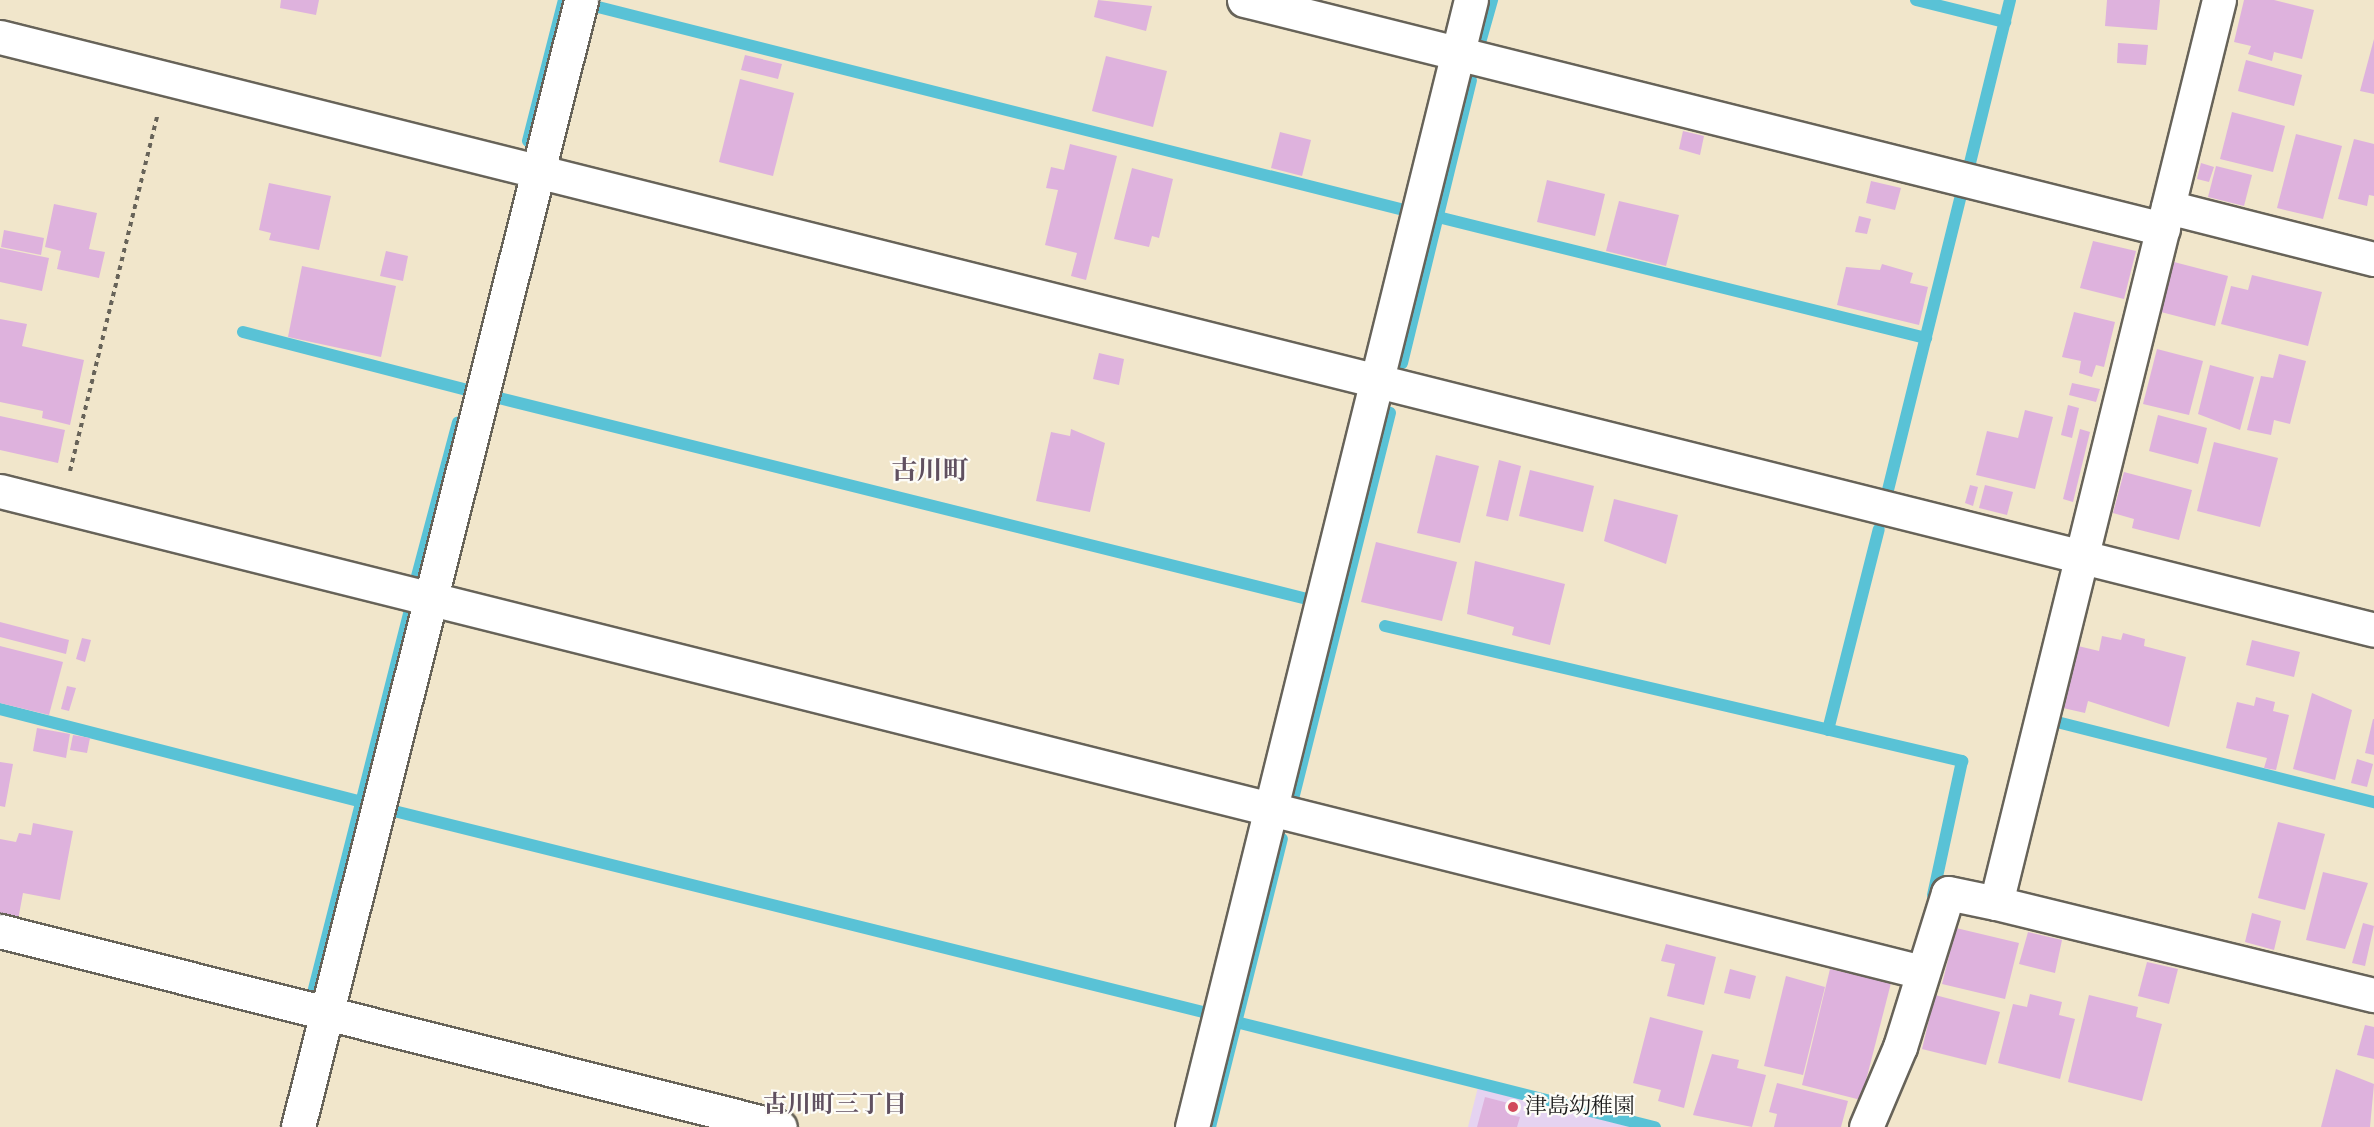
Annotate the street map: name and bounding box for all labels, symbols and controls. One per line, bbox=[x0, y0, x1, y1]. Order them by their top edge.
district label: 古川町 bbox=[891, 456, 969, 488]
district label: 古川町三丁目 bbox=[763, 1091, 907, 1119]
place label: 津島幼稚園 bbox=[1525, 1094, 1635, 1120]
marker: 津島幼稚園 bbox=[1506, 1100, 1520, 1114]

